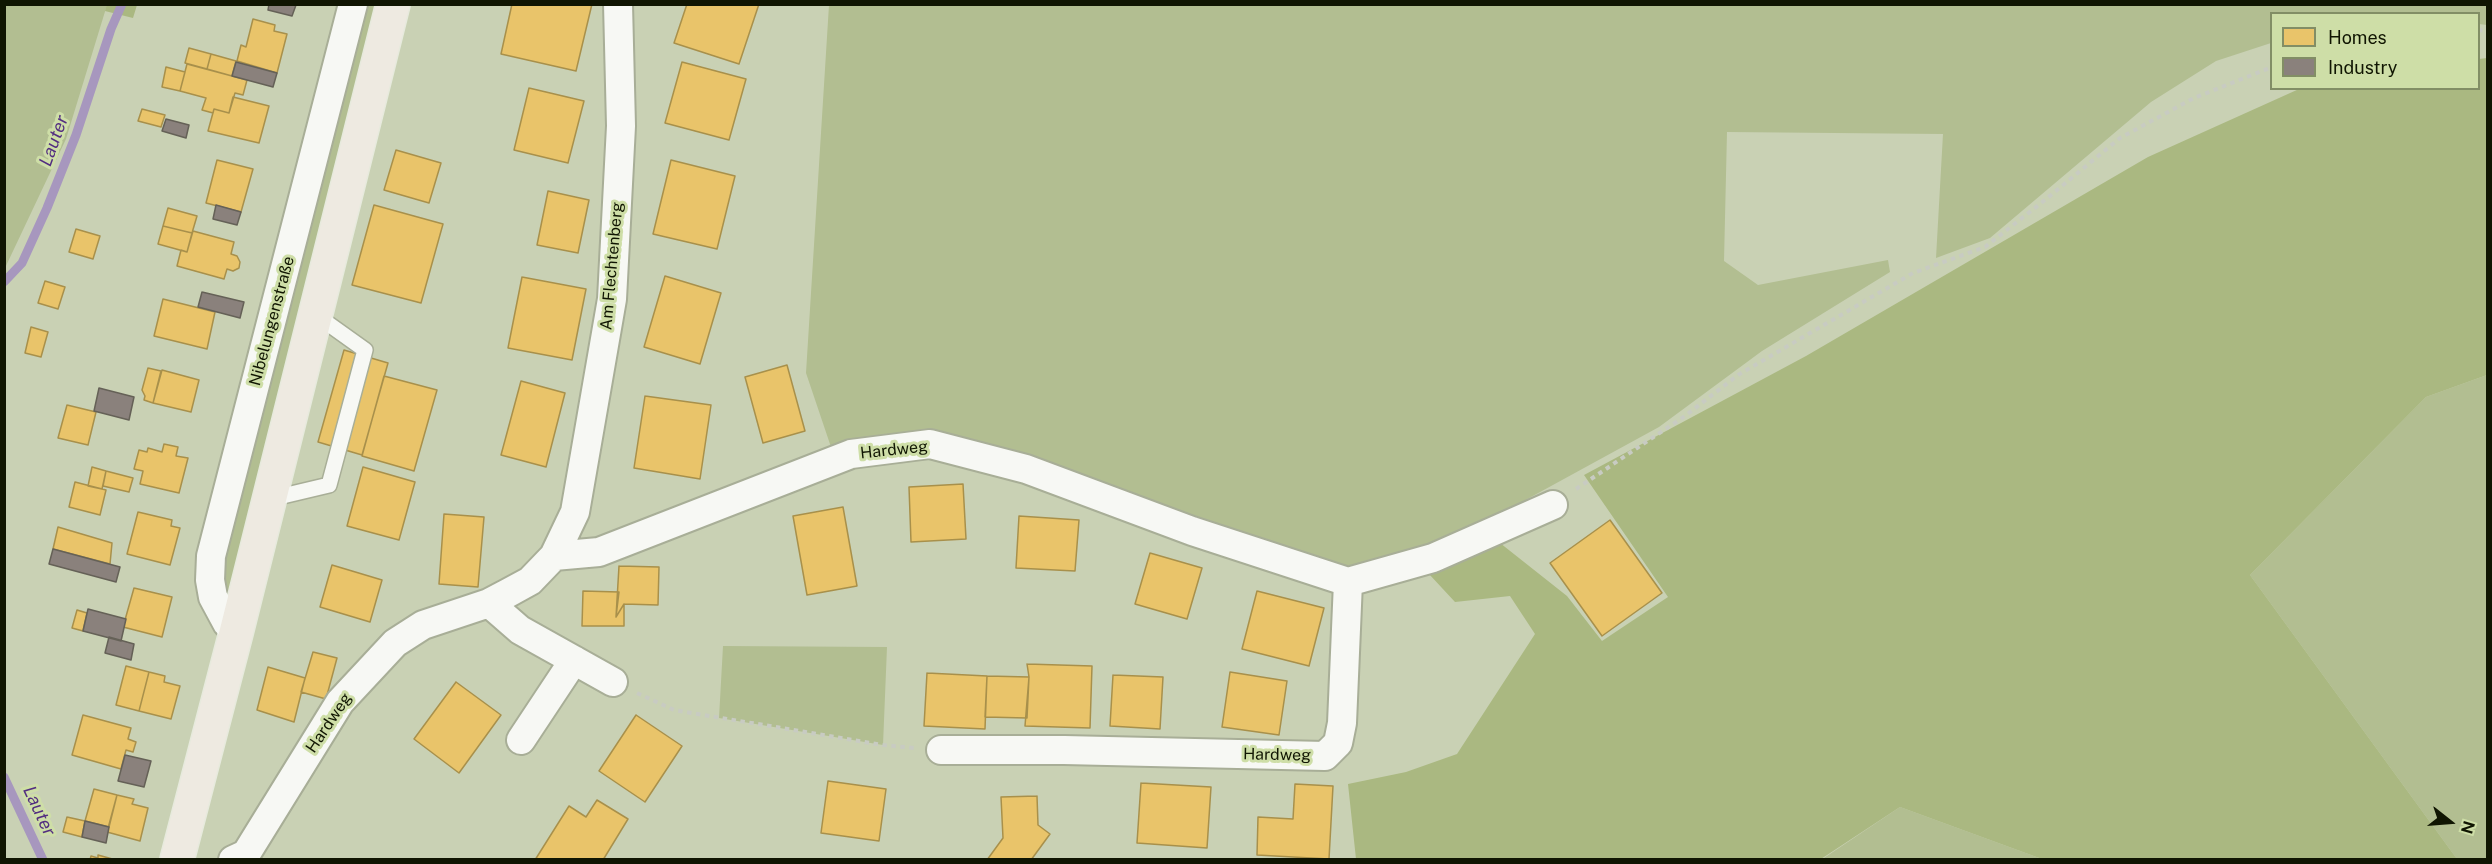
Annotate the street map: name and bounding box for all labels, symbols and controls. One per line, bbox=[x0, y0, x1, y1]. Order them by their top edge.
legend bbox=[2270, 12, 2480, 90]
text: Homes bbox=[2328, 27, 2387, 48]
text: Industry bbox=[2328, 57, 2397, 78]
water label: Lauter bbox=[35, 113, 73, 169]
street label: Am Flechtenberg bbox=[597, 201, 627, 331]
street label: Nibelungenstraße bbox=[245, 254, 299, 388]
street label: Hardweg bbox=[859, 437, 929, 463]
street label: Hardweg bbox=[302, 689, 356, 757]
street label: Hardweg bbox=[1243, 745, 1311, 765]
water label: Lauter bbox=[18, 783, 60, 839]
north arrow bbox=[2420, 792, 2480, 852]
text: N bbox=[2457, 819, 2479, 836]

